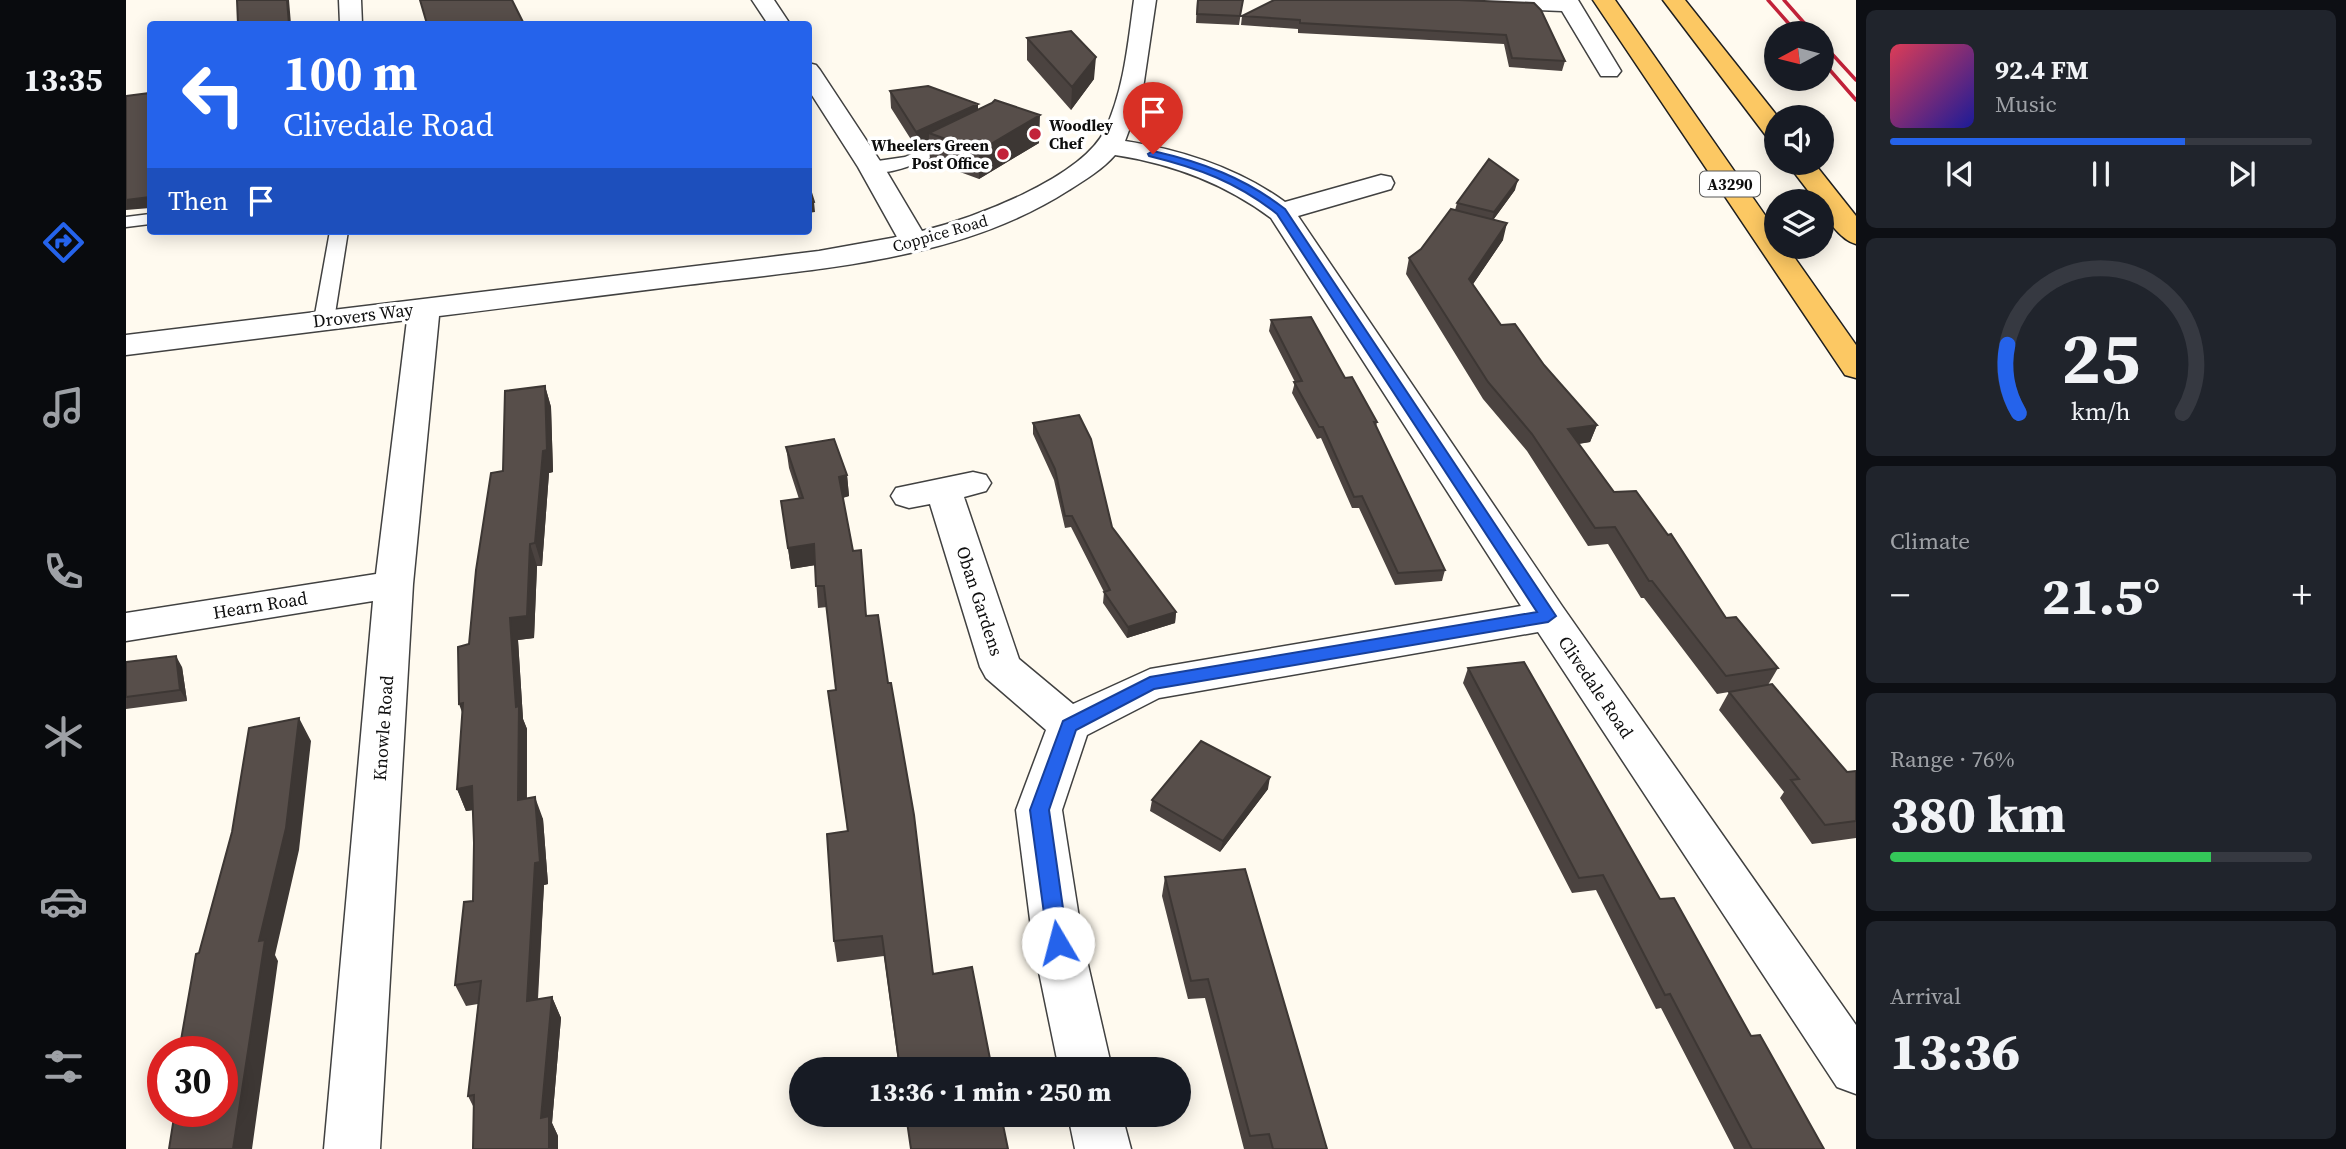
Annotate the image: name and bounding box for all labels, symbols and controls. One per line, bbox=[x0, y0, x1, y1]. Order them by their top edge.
north arrow bbox=[1764, 21, 1834, 91]
map controls bbox=[1764, 21, 1834, 259]
text: 100 m bbox=[283, 39, 418, 106]
icon: left bbox=[168, 49, 259, 140]
text: 92.4 FM bbox=[1995, 52, 2089, 88]
text: 13:35 bbox=[24, 58, 102, 102]
pin bbox=[1123, 82, 1183, 154]
text: Music bbox=[1995, 88, 2057, 120]
icon: arrive bbox=[1134, 93, 1172, 131]
text: Clivedale Road bbox=[283, 103, 494, 147]
button: sound bbox=[1764, 105, 1834, 175]
place label: Woodley Chef bbox=[1049, 114, 1114, 154]
marker: Woodley Chef bbox=[1027, 126, 1043, 142]
place label: Wheelers Green Post Office bbox=[871, 134, 989, 174]
marker: Wheelers Green Post Office bbox=[995, 146, 1011, 162]
icon: previous bbox=[1941, 155, 1979, 193]
icon: pause bbox=[2082, 155, 2120, 193]
icon: next bbox=[2223, 155, 2261, 193]
road number: A3290 bbox=[1700, 172, 1760, 196]
icon: arrive bbox=[242, 182, 280, 220]
text: Then bbox=[168, 183, 228, 219]
button: layers bbox=[1764, 189, 1834, 259]
street label: Coppice Road bbox=[890, 209, 990, 257]
icon: directions bbox=[39, 218, 88, 267]
street label: Drovers Way bbox=[311, 296, 415, 334]
text: 25 bbox=[2062, 308, 2140, 407]
icon: music bbox=[39, 383, 88, 432]
text: km/h bbox=[2071, 393, 2131, 427]
text: Climate bbox=[1890, 525, 1970, 557]
street label: Oban Gardens bbox=[950, 543, 1010, 659]
icon: phone bbox=[39, 547, 88, 596]
text: 21.5° bbox=[2042, 560, 2160, 631]
text: − bbox=[1890, 569, 1910, 621]
text: + bbox=[2292, 569, 2312, 621]
street label: Hearn Road bbox=[211, 585, 309, 625]
street label: Clivedale Road bbox=[1553, 631, 1639, 743]
street label: Knowle Road bbox=[367, 674, 399, 782]
icon: climate bbox=[39, 712, 88, 761]
text: Range · 76% bbox=[1890, 743, 2015, 775]
text: 380 km bbox=[1890, 778, 2066, 849]
icon: car bbox=[39, 877, 88, 926]
position arrow bbox=[1021, 906, 1095, 980]
text: Arrival bbox=[1890, 980, 1961, 1012]
text: 13:36 bbox=[1890, 1015, 2020, 1086]
speed limit sign: 30 bbox=[147, 1036, 238, 1127]
icon: filters bbox=[39, 1042, 88, 1091]
text: 13:36 · 1 min · 250 m bbox=[869, 1074, 1111, 1110]

